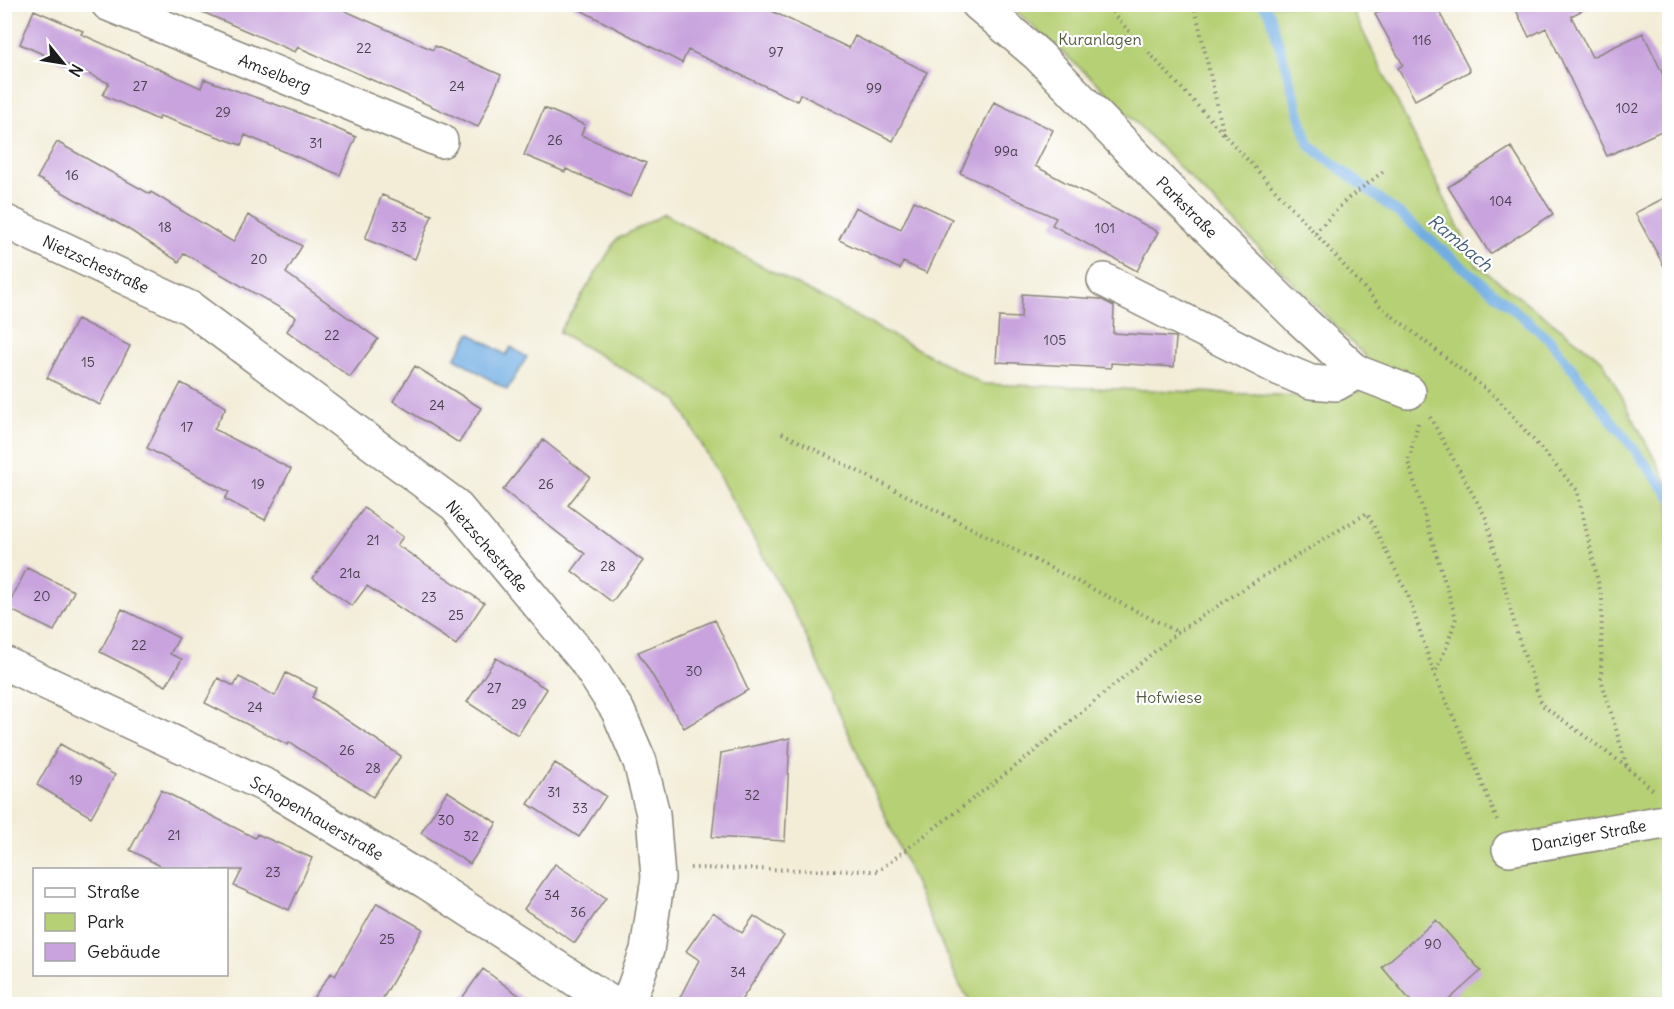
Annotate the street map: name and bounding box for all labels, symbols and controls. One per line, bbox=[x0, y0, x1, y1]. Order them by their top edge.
park label: Kuranlagen bbox=[1058, 29, 1142, 49]
house number: 116 bbox=[1412, 31, 1432, 49]
north arrow bbox=[33, 33, 93, 93]
house number: 22 bbox=[356, 39, 372, 57]
house number: 97 bbox=[769, 43, 784, 61]
street label: Amselberg bbox=[236, 49, 314, 97]
text: N bbox=[65, 61, 87, 80]
house number: 27 bbox=[133, 77, 147, 95]
house number: 24 bbox=[449, 77, 465, 95]
house number: 99 bbox=[866, 79, 882, 97]
house number: 102 bbox=[1616, 99, 1639, 117]
house number: 29 bbox=[215, 103, 231, 121]
house number: 26 bbox=[547, 131, 563, 149]
house number: 31 bbox=[309, 134, 323, 152]
house number: 99a bbox=[994, 142, 1018, 160]
house number: 16 bbox=[65, 166, 79, 184]
street label: Parkstraße bbox=[1152, 172, 1222, 242]
house number: 104 bbox=[1490, 192, 1512, 210]
water label: Rambach bbox=[1423, 209, 1498, 277]
house number: 18 bbox=[158, 218, 172, 236]
house number: 33 bbox=[391, 218, 407, 236]
house number: 101 bbox=[1095, 219, 1115, 237]
street label: Nietzschestraße bbox=[40, 231, 152, 297]
house number: 20 bbox=[251, 250, 267, 268]
house number: 22 bbox=[324, 326, 340, 344]
house number: 105 bbox=[1044, 331, 1066, 349]
house number: 15 bbox=[81, 353, 95, 371]
house number: 24 bbox=[429, 396, 445, 414]
house number: 17 bbox=[181, 418, 193, 436]
house number: 19 bbox=[251, 475, 265, 493]
house number: 26 bbox=[538, 475, 554, 493]
street label: Nietzschestraße bbox=[442, 496, 532, 596]
house number: 21 bbox=[366, 531, 380, 549]
house number: 28 bbox=[600, 557, 616, 575]
house number: 21a bbox=[339, 564, 361, 582]
house number: 20 bbox=[34, 587, 50, 605]
house number: 23 bbox=[421, 588, 437, 606]
house number: 25 bbox=[448, 606, 464, 624]
house number: 22 bbox=[131, 636, 147, 654]
house number: 30 bbox=[685, 662, 703, 680]
house number: 27 bbox=[487, 679, 501, 697]
park label: Hofwiese bbox=[1136, 687, 1202, 707]
house number: 29 bbox=[511, 695, 527, 713]
house number: 24 bbox=[247, 698, 263, 716]
house number: 26 bbox=[339, 741, 355, 759]
house number: 28 bbox=[365, 759, 381, 777]
house number: 19 bbox=[69, 771, 83, 789]
street label: Schopenhauerstraße bbox=[247, 772, 387, 864]
house number: 31 bbox=[547, 783, 561, 801]
house number: 32 bbox=[744, 786, 760, 804]
house number: 33 bbox=[572, 799, 588, 817]
house number: 30 bbox=[437, 811, 455, 829]
street label: Danziger Straße bbox=[1530, 815, 1648, 855]
house number: 21 bbox=[167, 826, 181, 844]
house number: 32 bbox=[463, 827, 479, 845]
house number: 23 bbox=[265, 863, 281, 881]
legend bbox=[33, 868, 228, 976]
text: Straße bbox=[87, 880, 140, 903]
house number: 34 bbox=[544, 886, 560, 904]
house number: 36 bbox=[570, 903, 586, 921]
text: Park bbox=[87, 910, 124, 933]
house number: 25 bbox=[379, 930, 395, 948]
house number: 90 bbox=[1424, 935, 1442, 953]
text: Gebäude bbox=[87, 940, 160, 963]
house number: 34 bbox=[730, 963, 746, 981]

